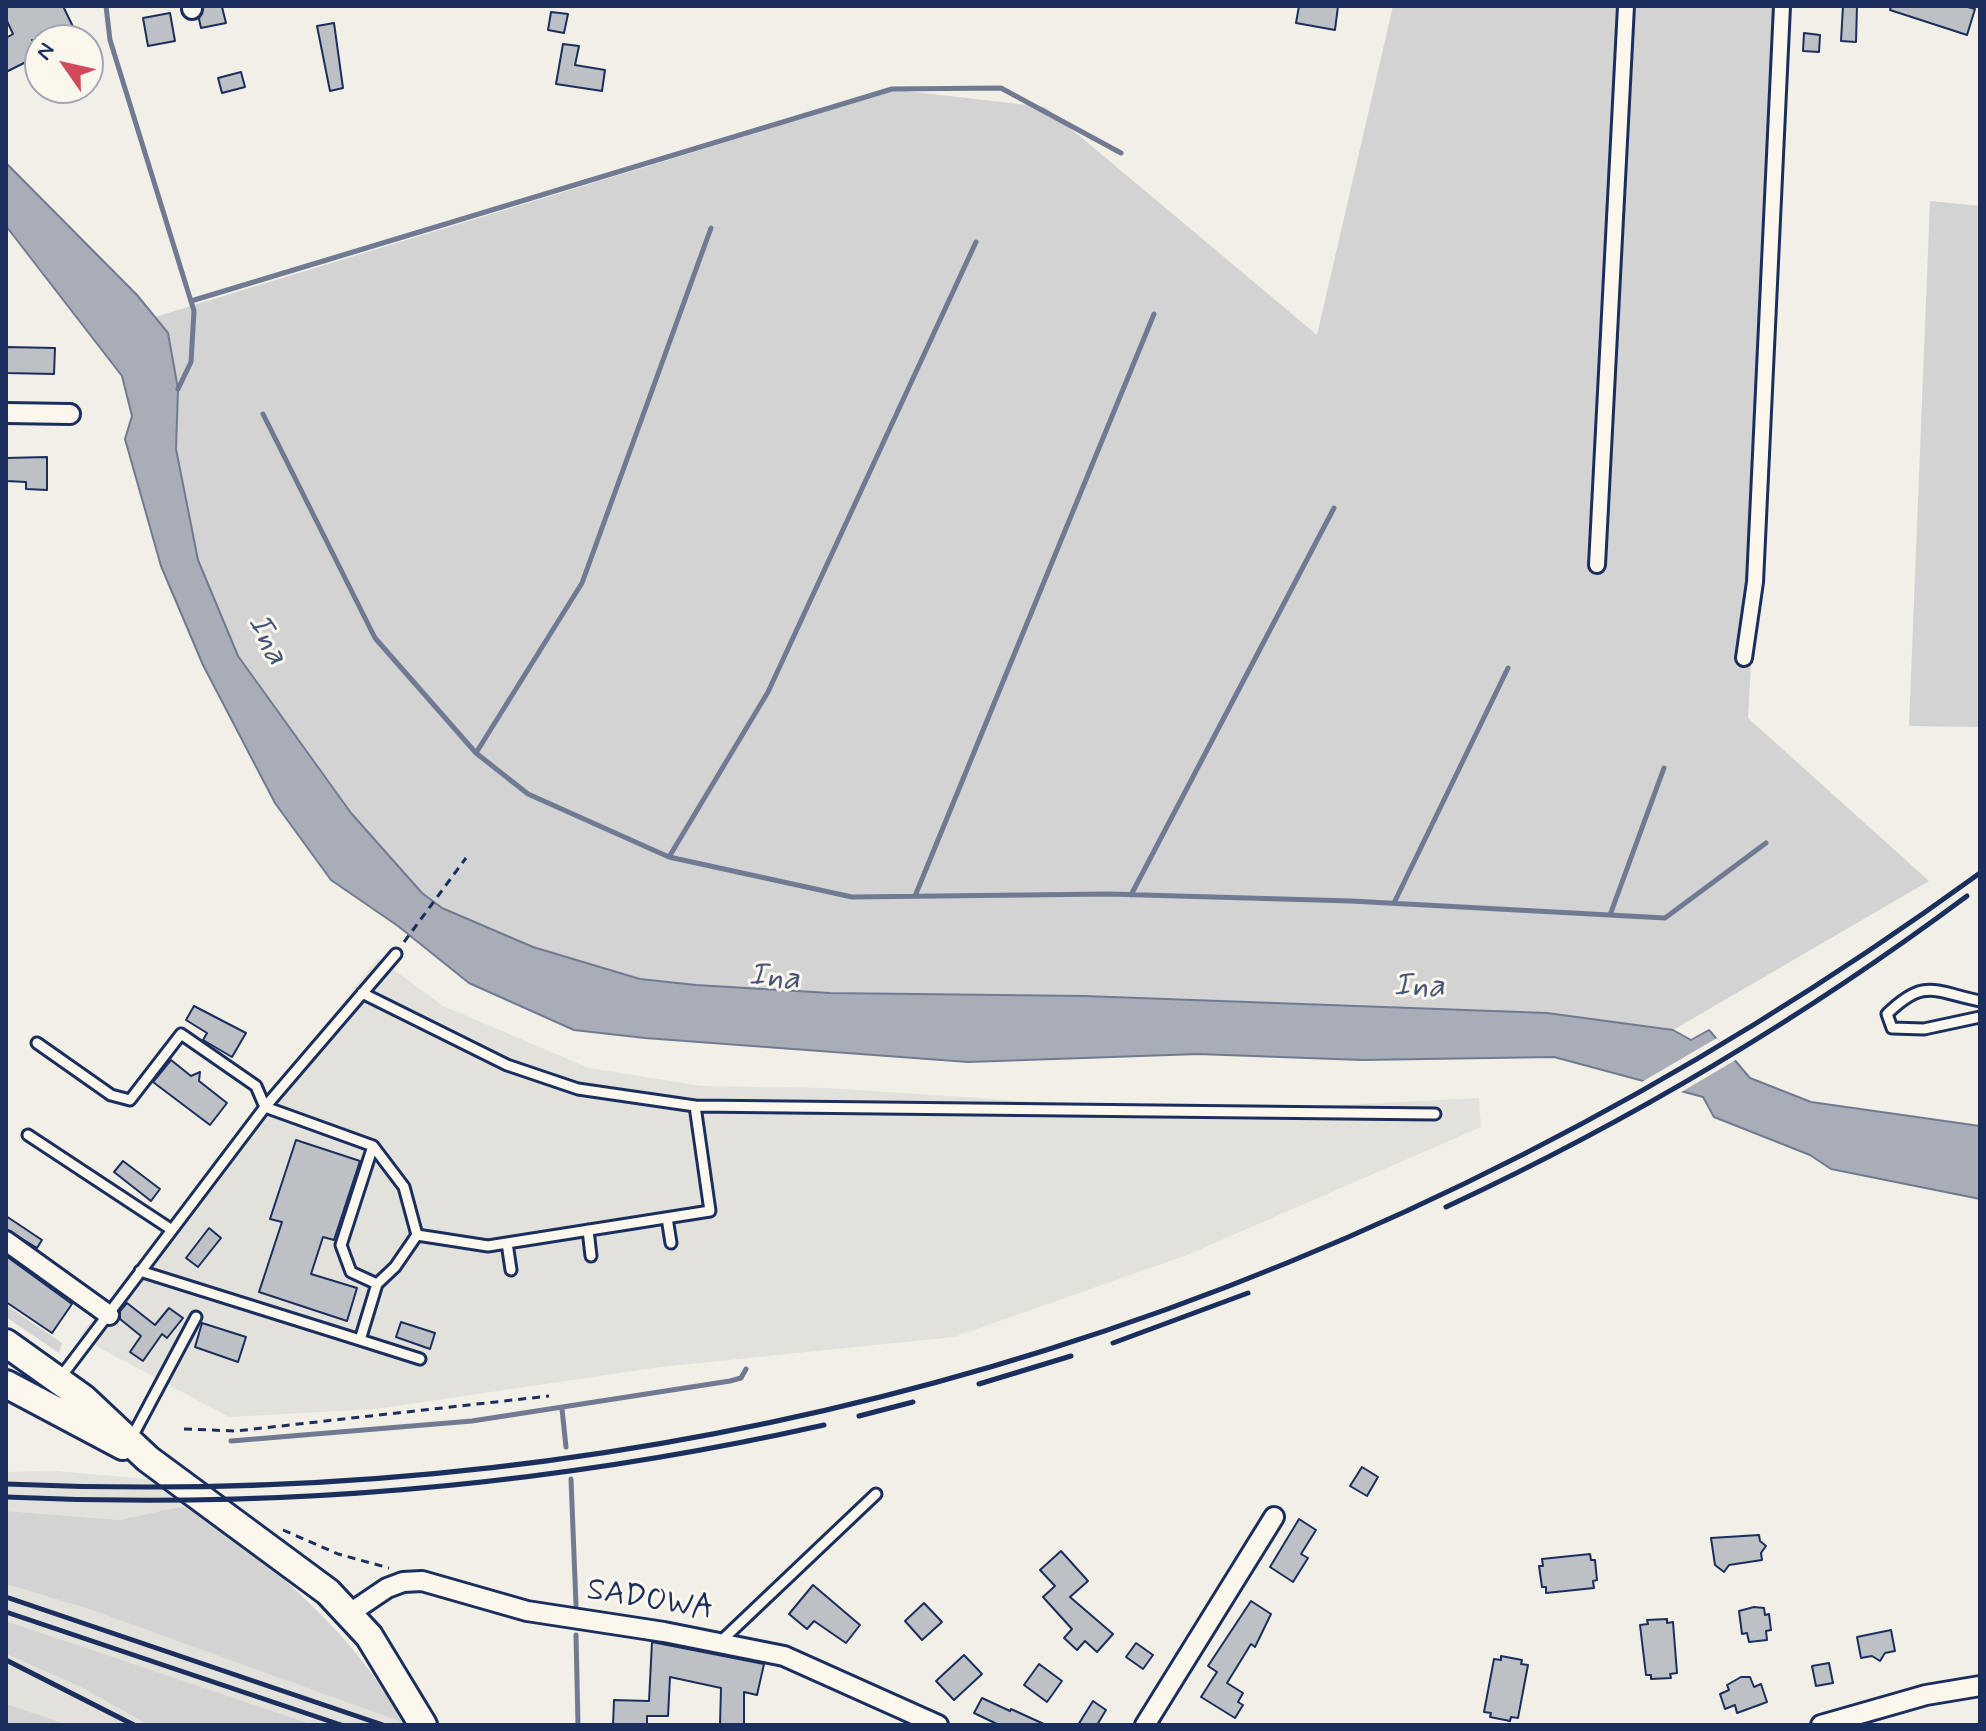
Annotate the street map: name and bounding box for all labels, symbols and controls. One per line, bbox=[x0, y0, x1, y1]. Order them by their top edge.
north arrow bbox=[24, 24, 104, 104]
text: N bbox=[30, 38, 61, 66]
water label: Ina bbox=[236, 608, 296, 672]
water label: Ina bbox=[746, 956, 802, 1002]
water label: Ina bbox=[1393, 967, 1445, 1009]
street label: SADOWA bbox=[584, 1572, 716, 1630]

